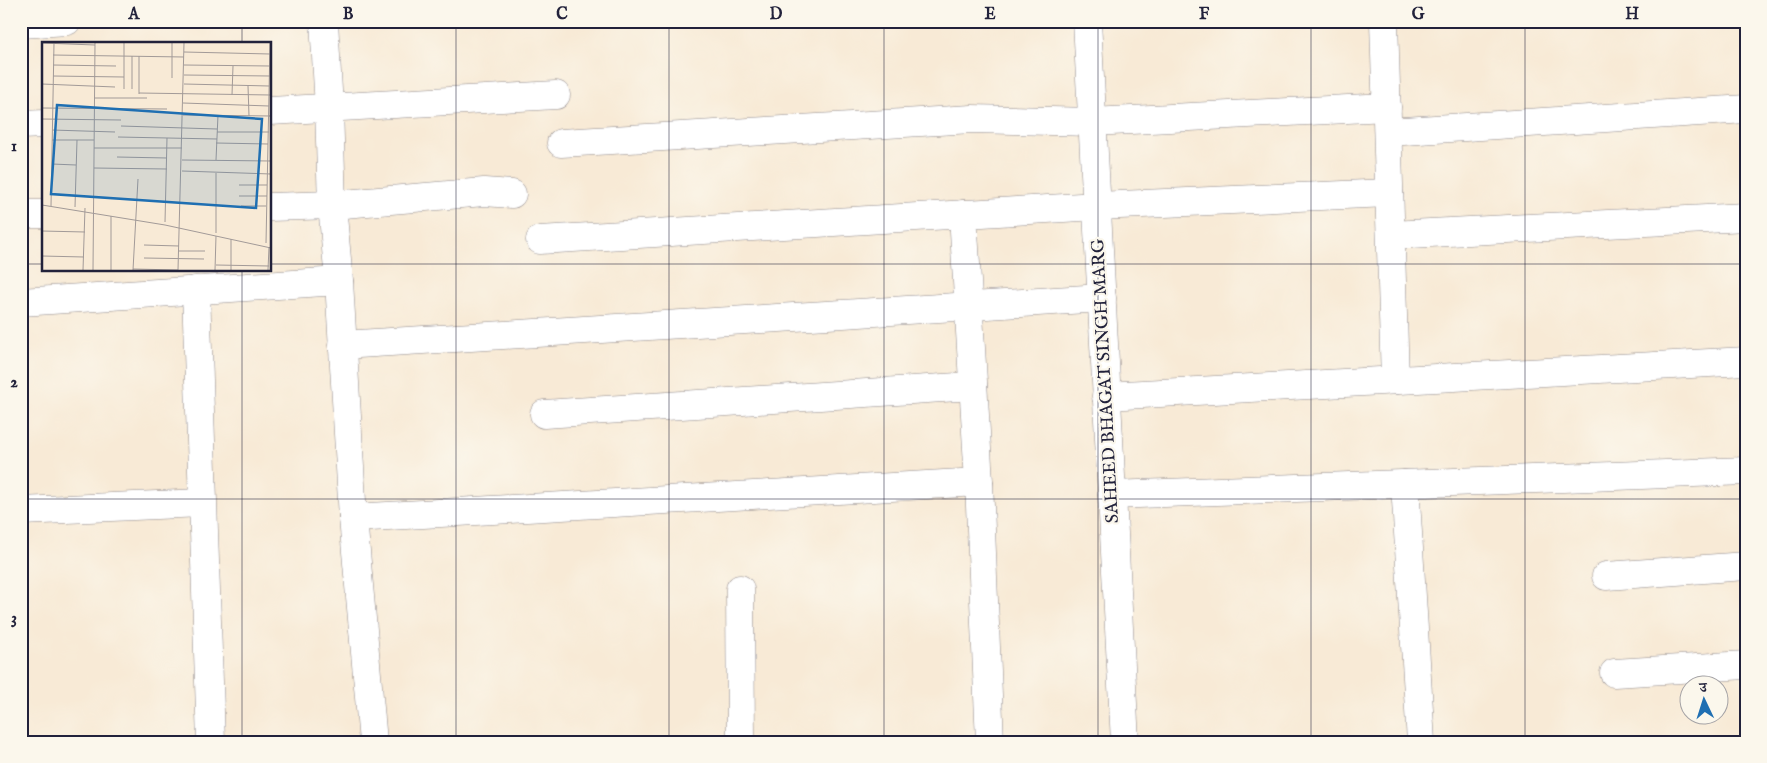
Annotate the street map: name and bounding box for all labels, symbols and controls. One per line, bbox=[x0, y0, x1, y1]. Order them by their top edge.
text: A bbox=[128, 5, 141, 25]
text: B bbox=[343, 5, 354, 25]
text: C bbox=[556, 5, 568, 25]
text: D bbox=[770, 5, 783, 25]
text: E bbox=[984, 5, 996, 25]
text: F bbox=[1199, 5, 1210, 25]
text: G bbox=[1412, 5, 1425, 25]
text: H bbox=[1625, 5, 1639, 25]
inset map bbox=[42, 42, 271, 271]
text: 1 bbox=[11, 137, 17, 157]
street label: SAHEED BHAGAT SINGH MARG bbox=[1087, 237, 1125, 524]
text: 2 bbox=[10, 373, 18, 393]
text: 3 bbox=[11, 609, 17, 629]
north arrow bbox=[1680, 676, 1730, 726]
text: उ bbox=[1698, 679, 1708, 697]

